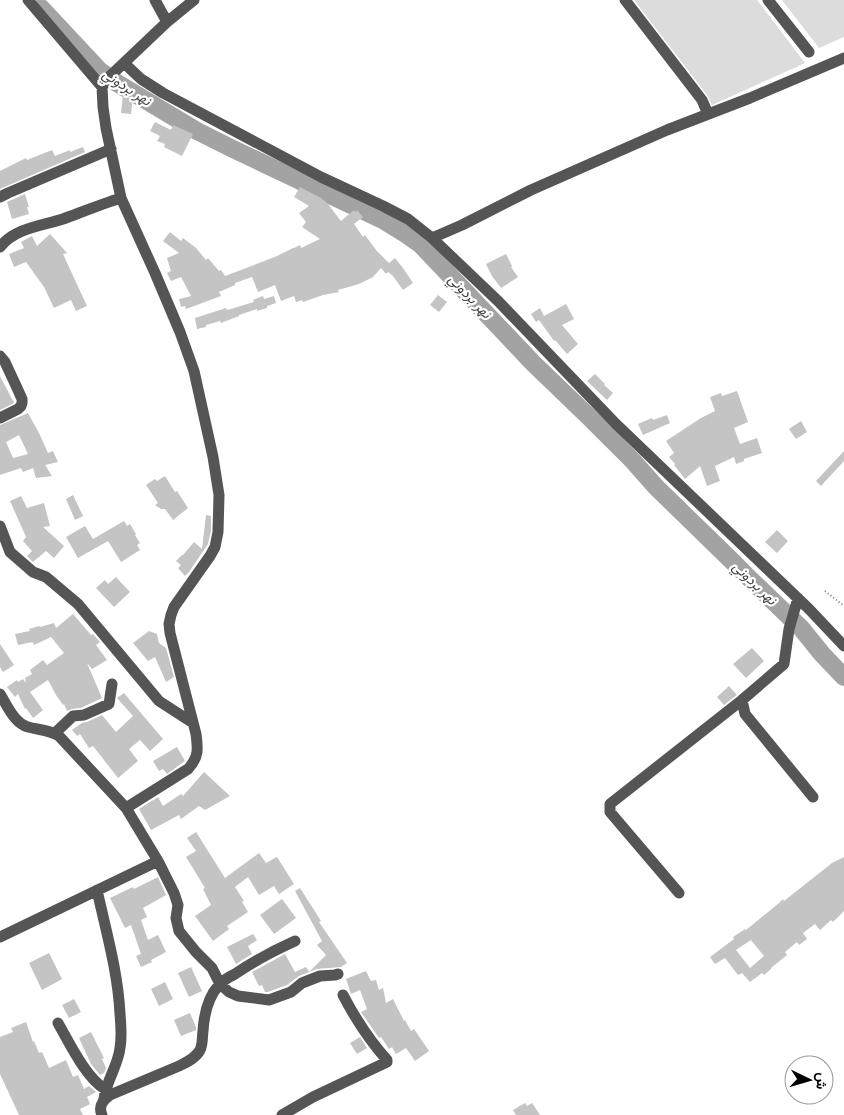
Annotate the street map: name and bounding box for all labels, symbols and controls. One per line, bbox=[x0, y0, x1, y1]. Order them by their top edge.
water label: نهر بردوني bbox=[98, 65, 155, 113]
water label: نهر بردوني bbox=[442, 271, 495, 325]
water label: نهر بردوني bbox=[727, 558, 781, 611]
north arrow bbox=[784, 1055, 834, 1105]
text: ش bbox=[812, 1072, 831, 1090]

